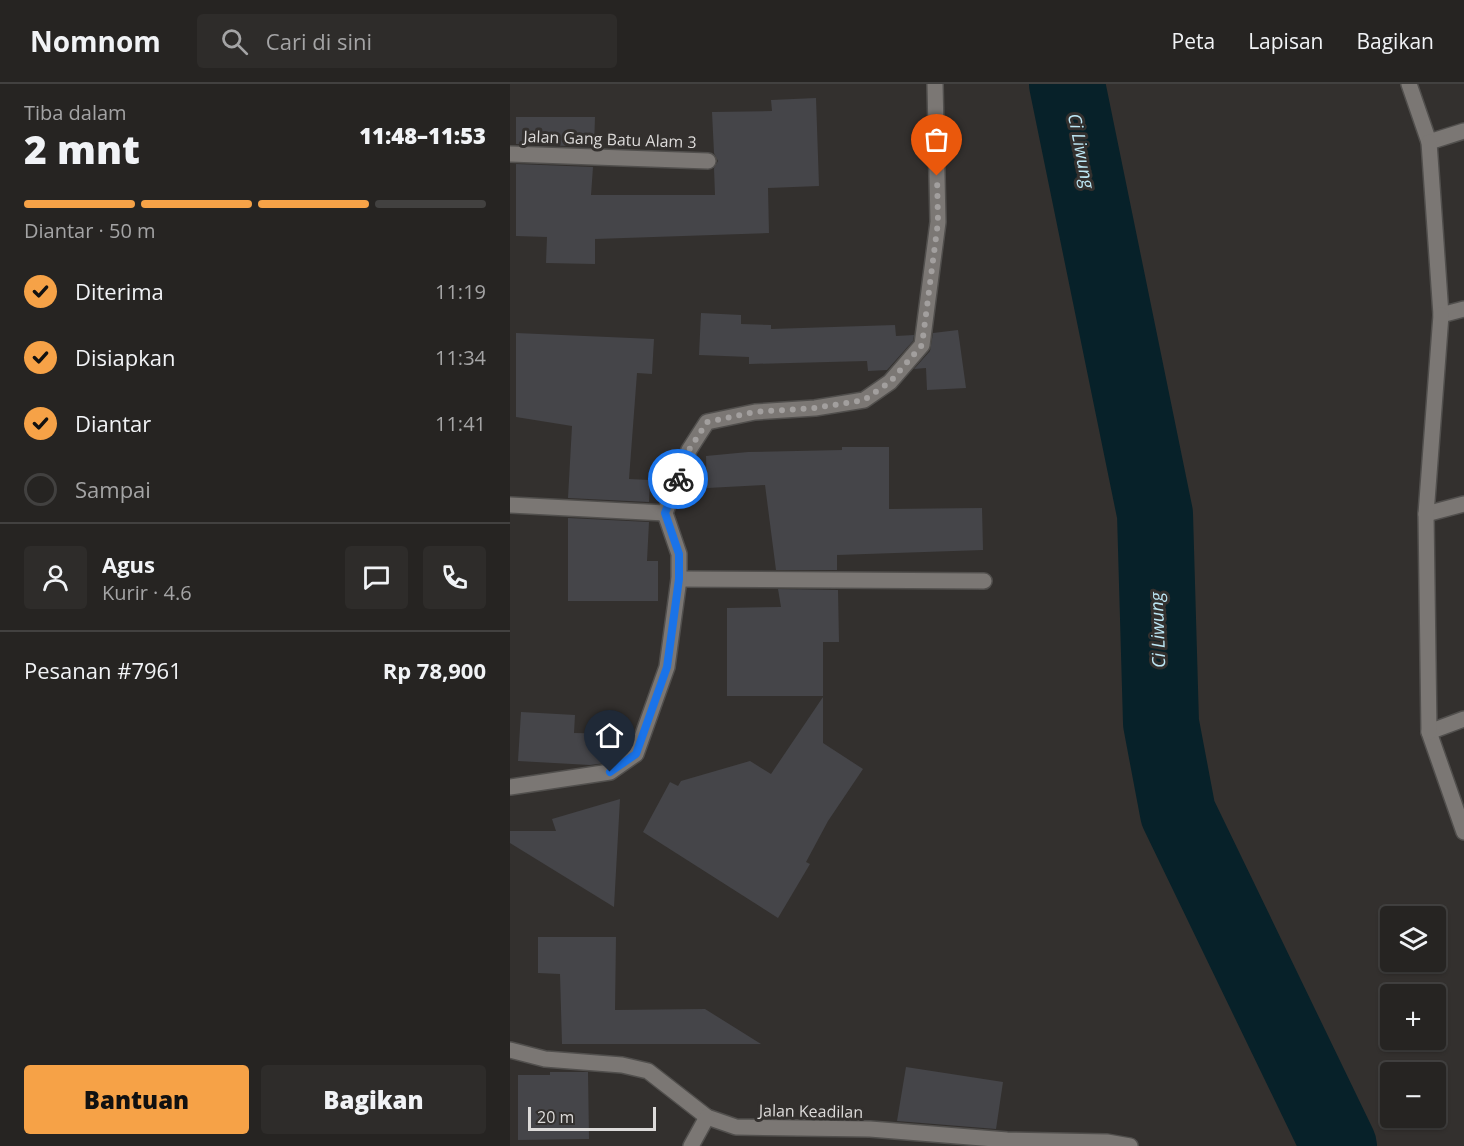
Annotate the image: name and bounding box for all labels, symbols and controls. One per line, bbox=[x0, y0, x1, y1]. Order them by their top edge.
search box bbox=[197, 14, 617, 68]
text: Nomnom bbox=[30, 22, 161, 60]
icon: search bbox=[218, 25, 251, 58]
text: Cari di sini bbox=[266, 26, 372, 56]
text: Peta bbox=[1172, 27, 1215, 55]
text: Lapisan bbox=[1248, 27, 1323, 55]
text: Bagikan bbox=[1356, 27, 1434, 55]
text: Tiba dalam bbox=[24, 99, 127, 126]
water label: Ci Liwung bbox=[1063, 111, 1101, 191]
pin bbox=[911, 114, 962, 176]
text: 11:48–11:53 bbox=[359, 120, 486, 150]
text: 2 mnt bbox=[24, 122, 140, 175]
icon: bag bbox=[920, 123, 953, 156]
street label: Jalan Gang Batu Alam 3 bbox=[521, 125, 697, 153]
text: Diantar · 50 m bbox=[24, 217, 156, 244]
icon: check bbox=[24, 275, 57, 308]
text: Diterima bbox=[75, 276, 164, 306]
text: 11:19 bbox=[435, 278, 486, 305]
icon: check bbox=[24, 341, 57, 374]
text: Disiapkan bbox=[75, 342, 176, 372]
text: 11:34 bbox=[435, 344, 486, 371]
icon: check bbox=[24, 407, 57, 440]
text: Diantar bbox=[75, 408, 151, 438]
text: 11:41 bbox=[435, 410, 486, 437]
courier bbox=[648, 449, 708, 509]
icon: bike bbox=[662, 463, 695, 496]
text: Sampai bbox=[75, 474, 151, 504]
button: person bbox=[24, 546, 87, 609]
button: chat bbox=[345, 546, 408, 609]
button: phone bbox=[423, 546, 486, 609]
text: Agus bbox=[102, 549, 155, 579]
text: Kurir · 4.6 bbox=[102, 579, 192, 606]
water label: Ci Liwung bbox=[1144, 591, 1170, 668]
text: Pesanan #7961 bbox=[24, 655, 182, 685]
text: Rp 78,900 bbox=[383, 655, 486, 685]
pin bbox=[584, 710, 635, 772]
icon: home bbox=[593, 719, 626, 752]
map controls bbox=[1380, 906, 1446, 1128]
button: layers bbox=[1380, 906, 1446, 972]
button: + bbox=[1380, 984, 1446, 1050]
button: − bbox=[1380, 1062, 1446, 1128]
button: Bantuan bbox=[24, 1065, 249, 1134]
button: Bagikan bbox=[261, 1065, 486, 1134]
street label: Jalan Keadilan bbox=[757, 1099, 863, 1123]
scale bar bbox=[528, 1104, 656, 1132]
text: 20 m bbox=[537, 1106, 574, 1128]

